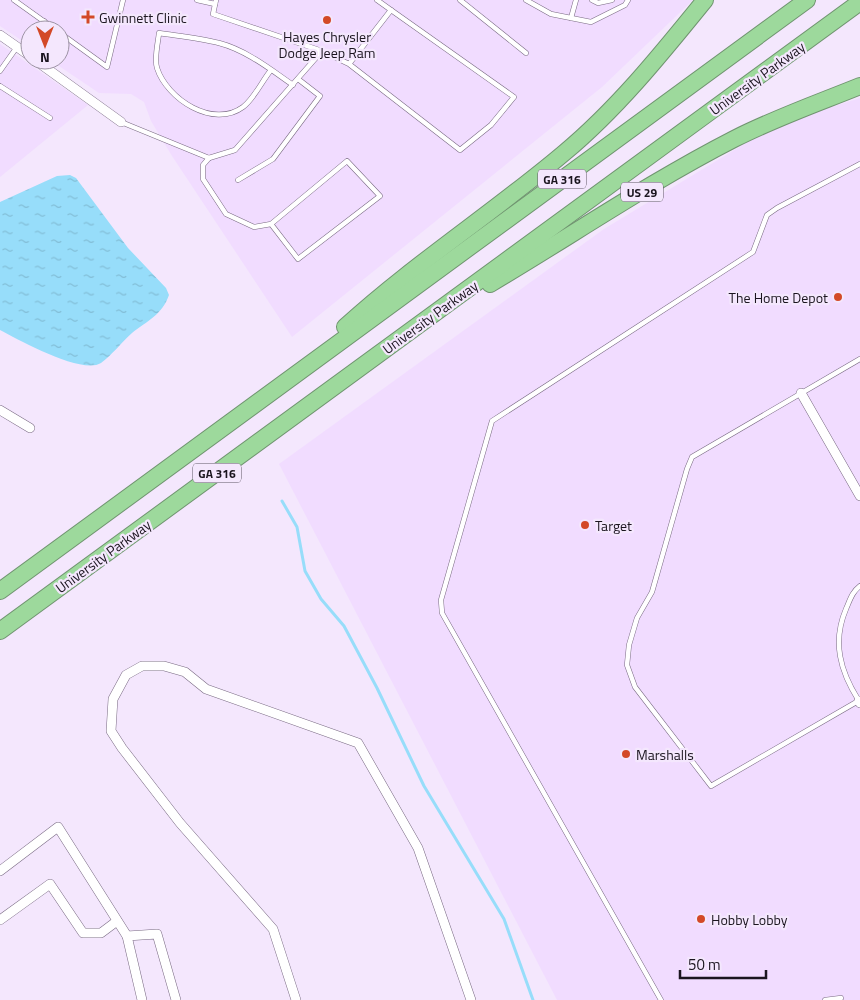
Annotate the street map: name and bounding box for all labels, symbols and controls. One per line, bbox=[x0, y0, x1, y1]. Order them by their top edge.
place label: Gwinnett Clinic bbox=[99, 7, 187, 28]
marker: Gwinnett Clinic bbox=[81, 10, 95, 24]
marker: Hayes Chrysler Dodge Jeep Ram bbox=[321, 14, 333, 26]
north arrow bbox=[20, 20, 70, 70]
place label: Hayes Chrysler Dodge Jeep Ram bbox=[278, 26, 376, 63]
street label: University Parkway bbox=[705, 36, 809, 120]
text: N bbox=[40, 48, 50, 69]
road number: GA 316 bbox=[538, 170, 586, 188]
road number: US 29 bbox=[621, 182, 663, 202]
street label: University Parkway bbox=[378, 275, 482, 359]
place label: The Home Depot bbox=[729, 287, 828, 308]
marker: The Home Depot bbox=[832, 291, 844, 303]
road number: GA 316 bbox=[193, 463, 241, 482]
street label: University Parkway bbox=[51, 514, 155, 598]
place label: Target bbox=[595, 515, 632, 536]
marker: Target bbox=[579, 519, 591, 531]
place label: Marshalls bbox=[636, 744, 694, 765]
marker: Marshalls bbox=[620, 748, 632, 760]
place label: Hobby Lobby bbox=[711, 909, 788, 930]
marker: Hobby Lobby bbox=[695, 913, 707, 925]
scale bar bbox=[680, 948, 766, 980]
text: 50 m bbox=[688, 953, 721, 976]

